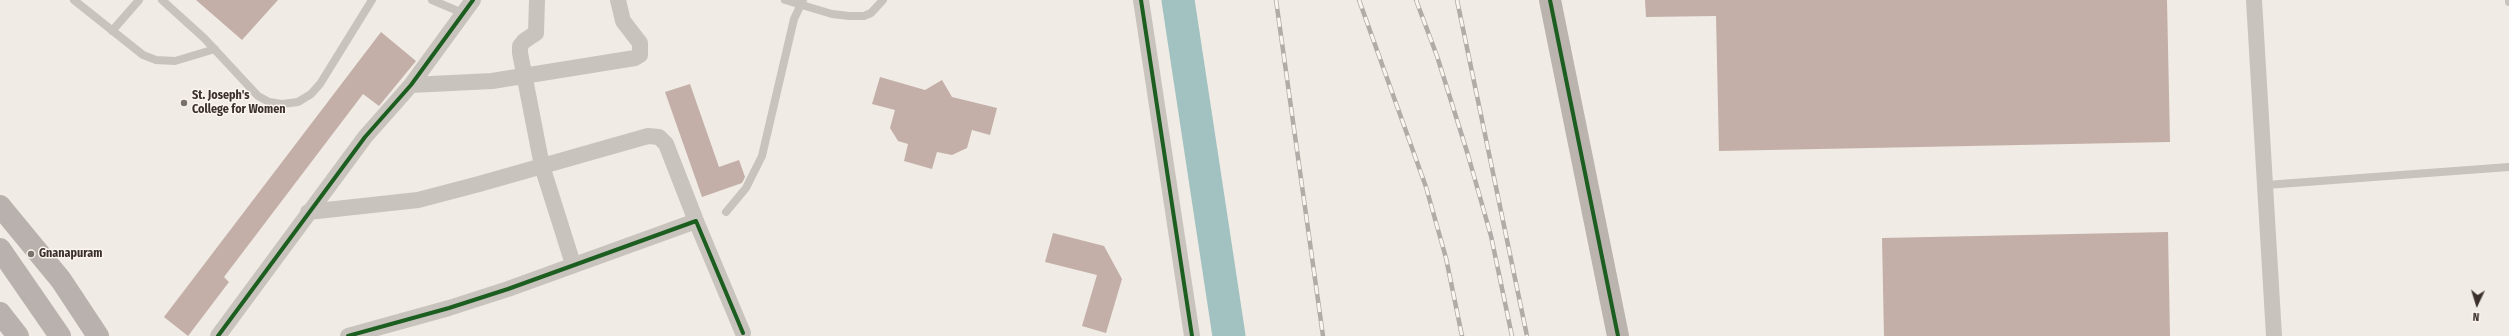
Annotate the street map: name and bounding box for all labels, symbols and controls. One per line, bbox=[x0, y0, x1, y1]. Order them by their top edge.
place label: St. Joseph's College for Women bbox=[192, 89, 286, 117]
marker: St. Joseph's College for Women bbox=[179, 98, 189, 108]
place label: Gnanapuram bbox=[39, 247, 102, 261]
marker: Gnanapuram bbox=[26, 249, 36, 259]
north arrow bbox=[2457, 284, 2497, 324]
text: N bbox=[2472, 310, 2480, 323]

